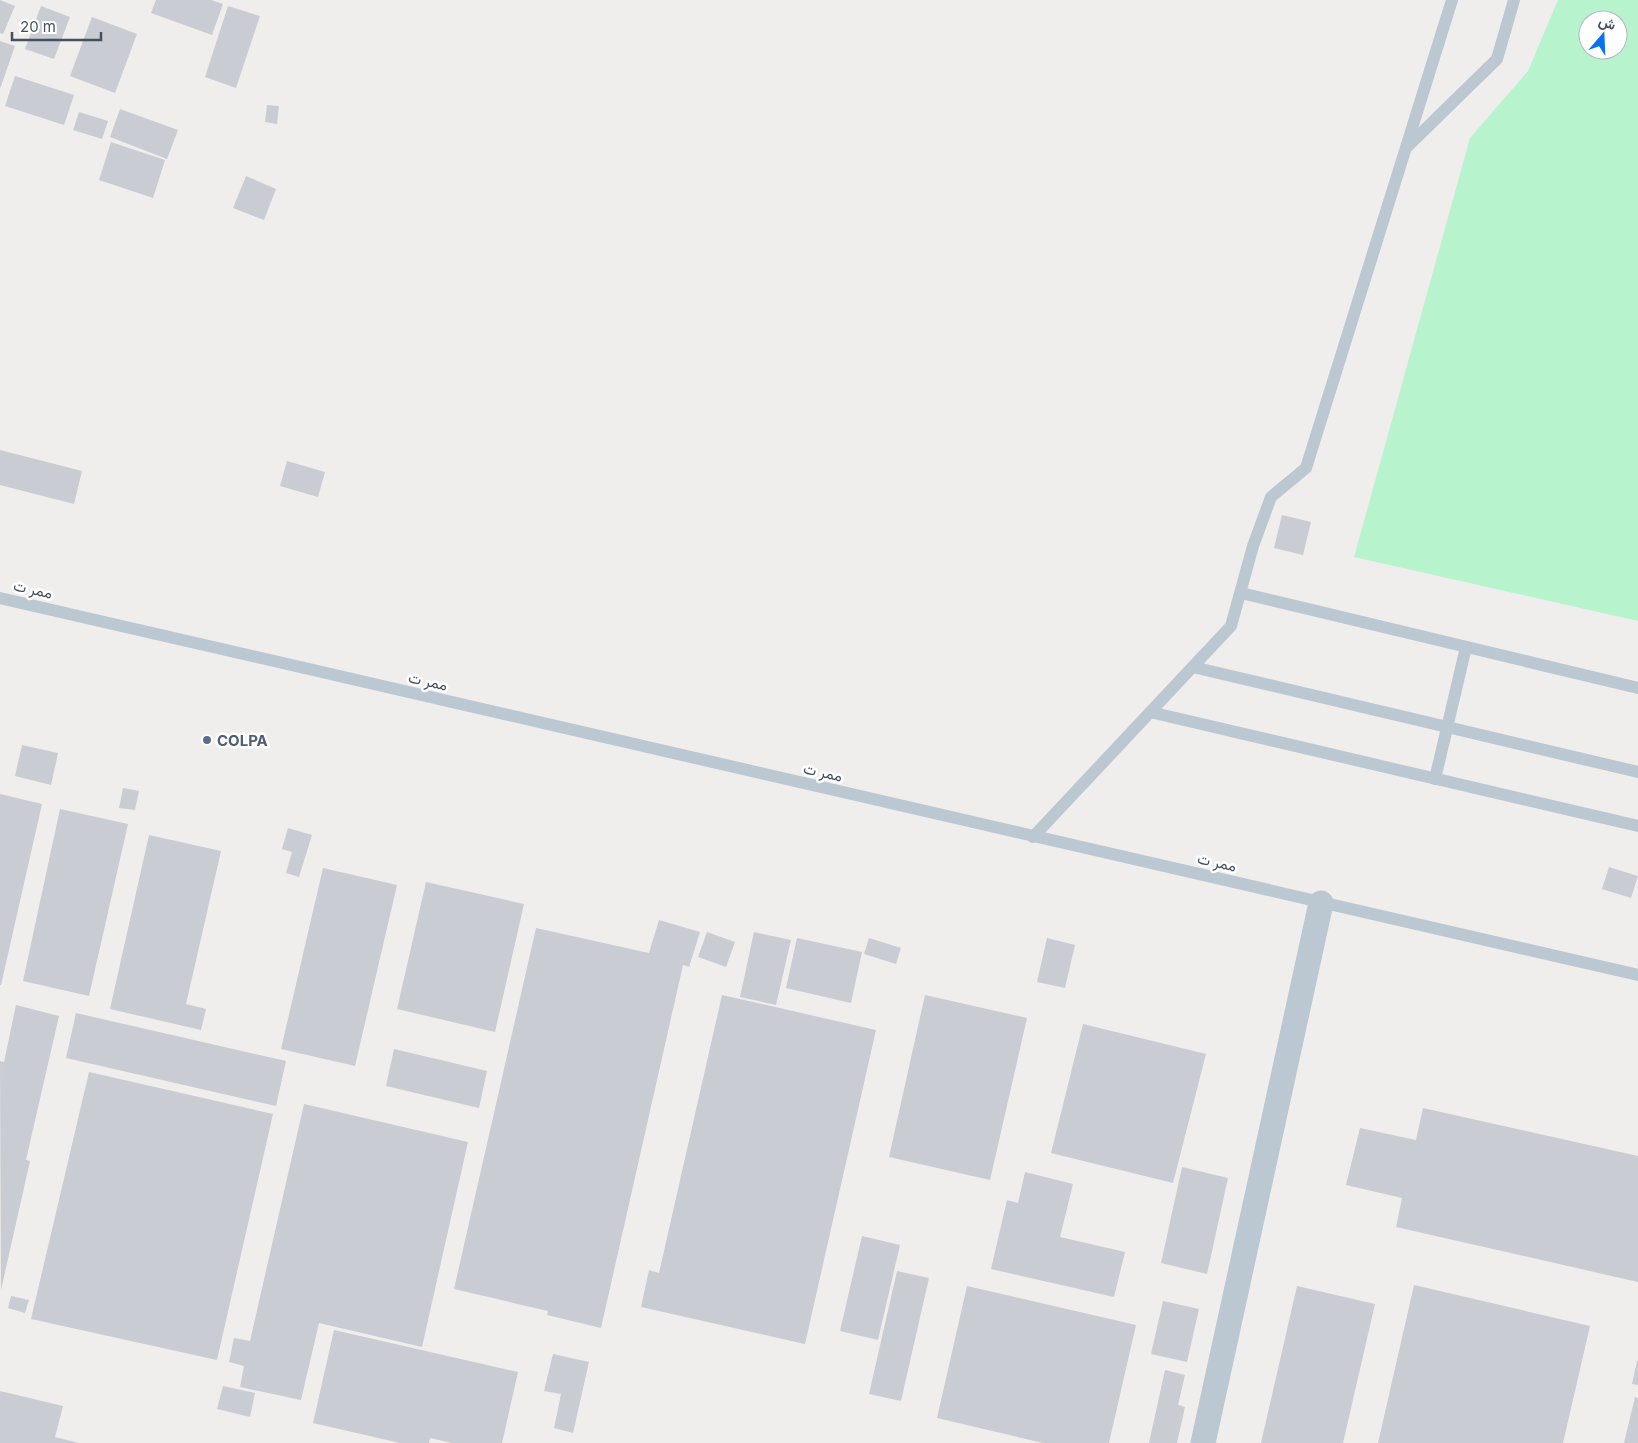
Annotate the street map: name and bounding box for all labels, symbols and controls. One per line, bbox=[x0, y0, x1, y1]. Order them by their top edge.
scale bar bbox=[12, 10, 101, 42]
north arrow bbox=[1578, 10, 1628, 60]
text: ش bbox=[1596, 11, 1618, 34]
text: 20 m bbox=[20, 17, 56, 36]
street label: ممر ت bbox=[12, 575, 54, 603]
street label: ممر ت bbox=[407, 667, 449, 695]
place label: COLPA bbox=[217, 731, 268, 750]
marker: COLPA bbox=[201, 734, 213, 746]
street label: ممر ت bbox=[802, 758, 844, 786]
street label: ممر ت bbox=[1196, 848, 1238, 876]

